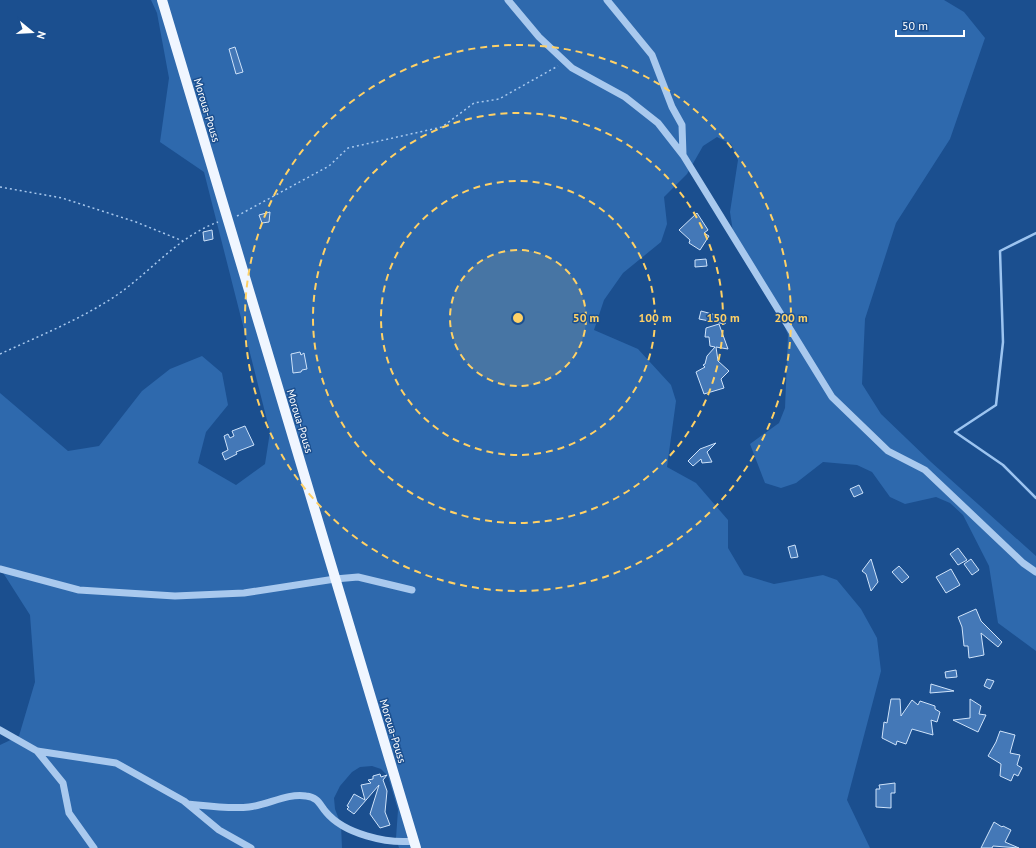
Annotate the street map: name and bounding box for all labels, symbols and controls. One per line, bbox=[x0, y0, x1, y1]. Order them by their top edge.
north arrow bbox=[12, 12, 52, 52]
scale bar bbox=[896, 12, 964, 38]
text: 50 m bbox=[902, 18, 928, 33]
text: N bbox=[34, 29, 49, 41]
street label: Moroua-Pouss bbox=[191, 76, 224, 144]
text: 50 m bbox=[573, 310, 599, 325]
text: 100 m bbox=[638, 310, 672, 325]
text: 150 m bbox=[706, 310, 740, 325]
text: 200 m bbox=[774, 310, 808, 325]
centre of rings bbox=[511, 311, 525, 325]
street label: Moroua-Pouss bbox=[284, 387, 317, 455]
street label: Moroua-Pouss bbox=[377, 697, 410, 765]

